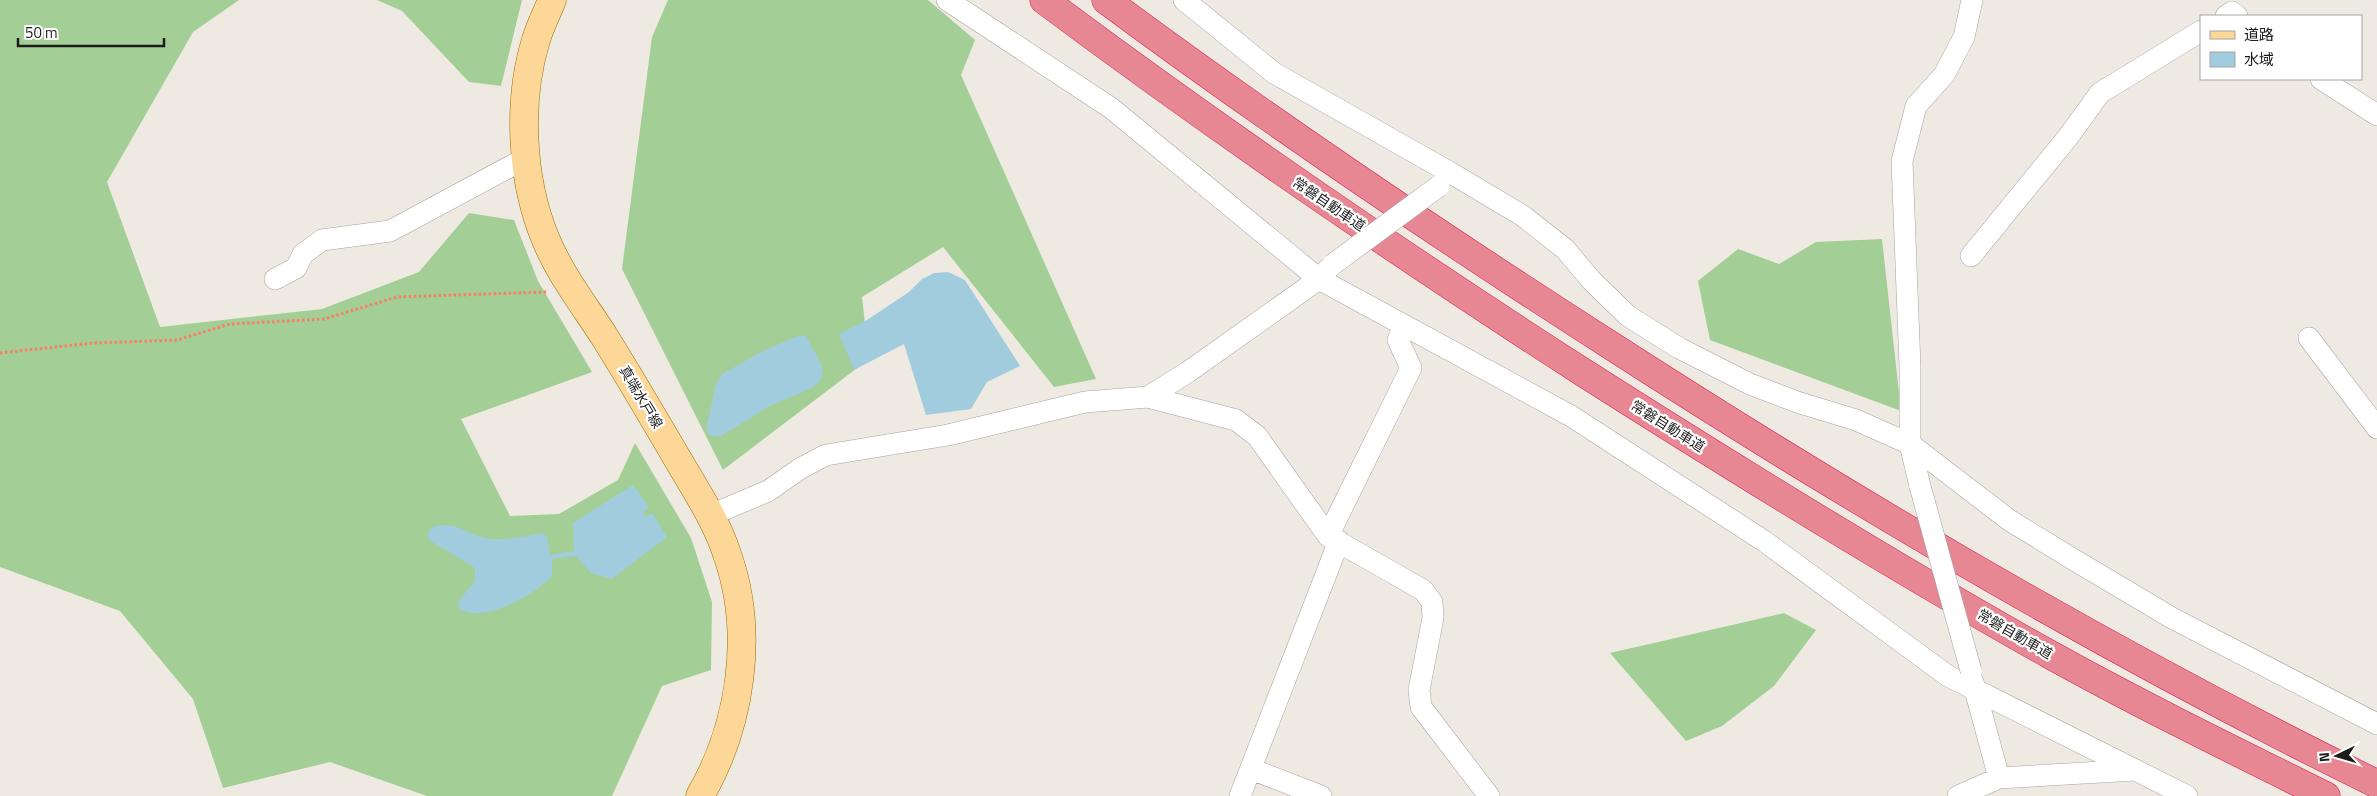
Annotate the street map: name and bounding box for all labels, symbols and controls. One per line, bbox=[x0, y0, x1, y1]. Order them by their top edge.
scale bar bbox=[18, 15, 164, 47]
legend bbox=[2200, 15, 2362, 80]
text: 50 m bbox=[25, 21, 58, 44]
text: 道路 bbox=[2244, 23, 2274, 46]
text: 水域 bbox=[2244, 48, 2274, 71]
street label: 常磐自動車道 bbox=[1289, 171, 1370, 236]
street label: 真端水戸線 bbox=[614, 361, 668, 432]
street label: 常磐自動車道 bbox=[1627, 394, 1709, 457]
street label: 常磐自動車道 bbox=[1974, 603, 2057, 664]
north arrow bbox=[2312, 731, 2362, 781]
text: N bbox=[2313, 751, 2334, 763]

